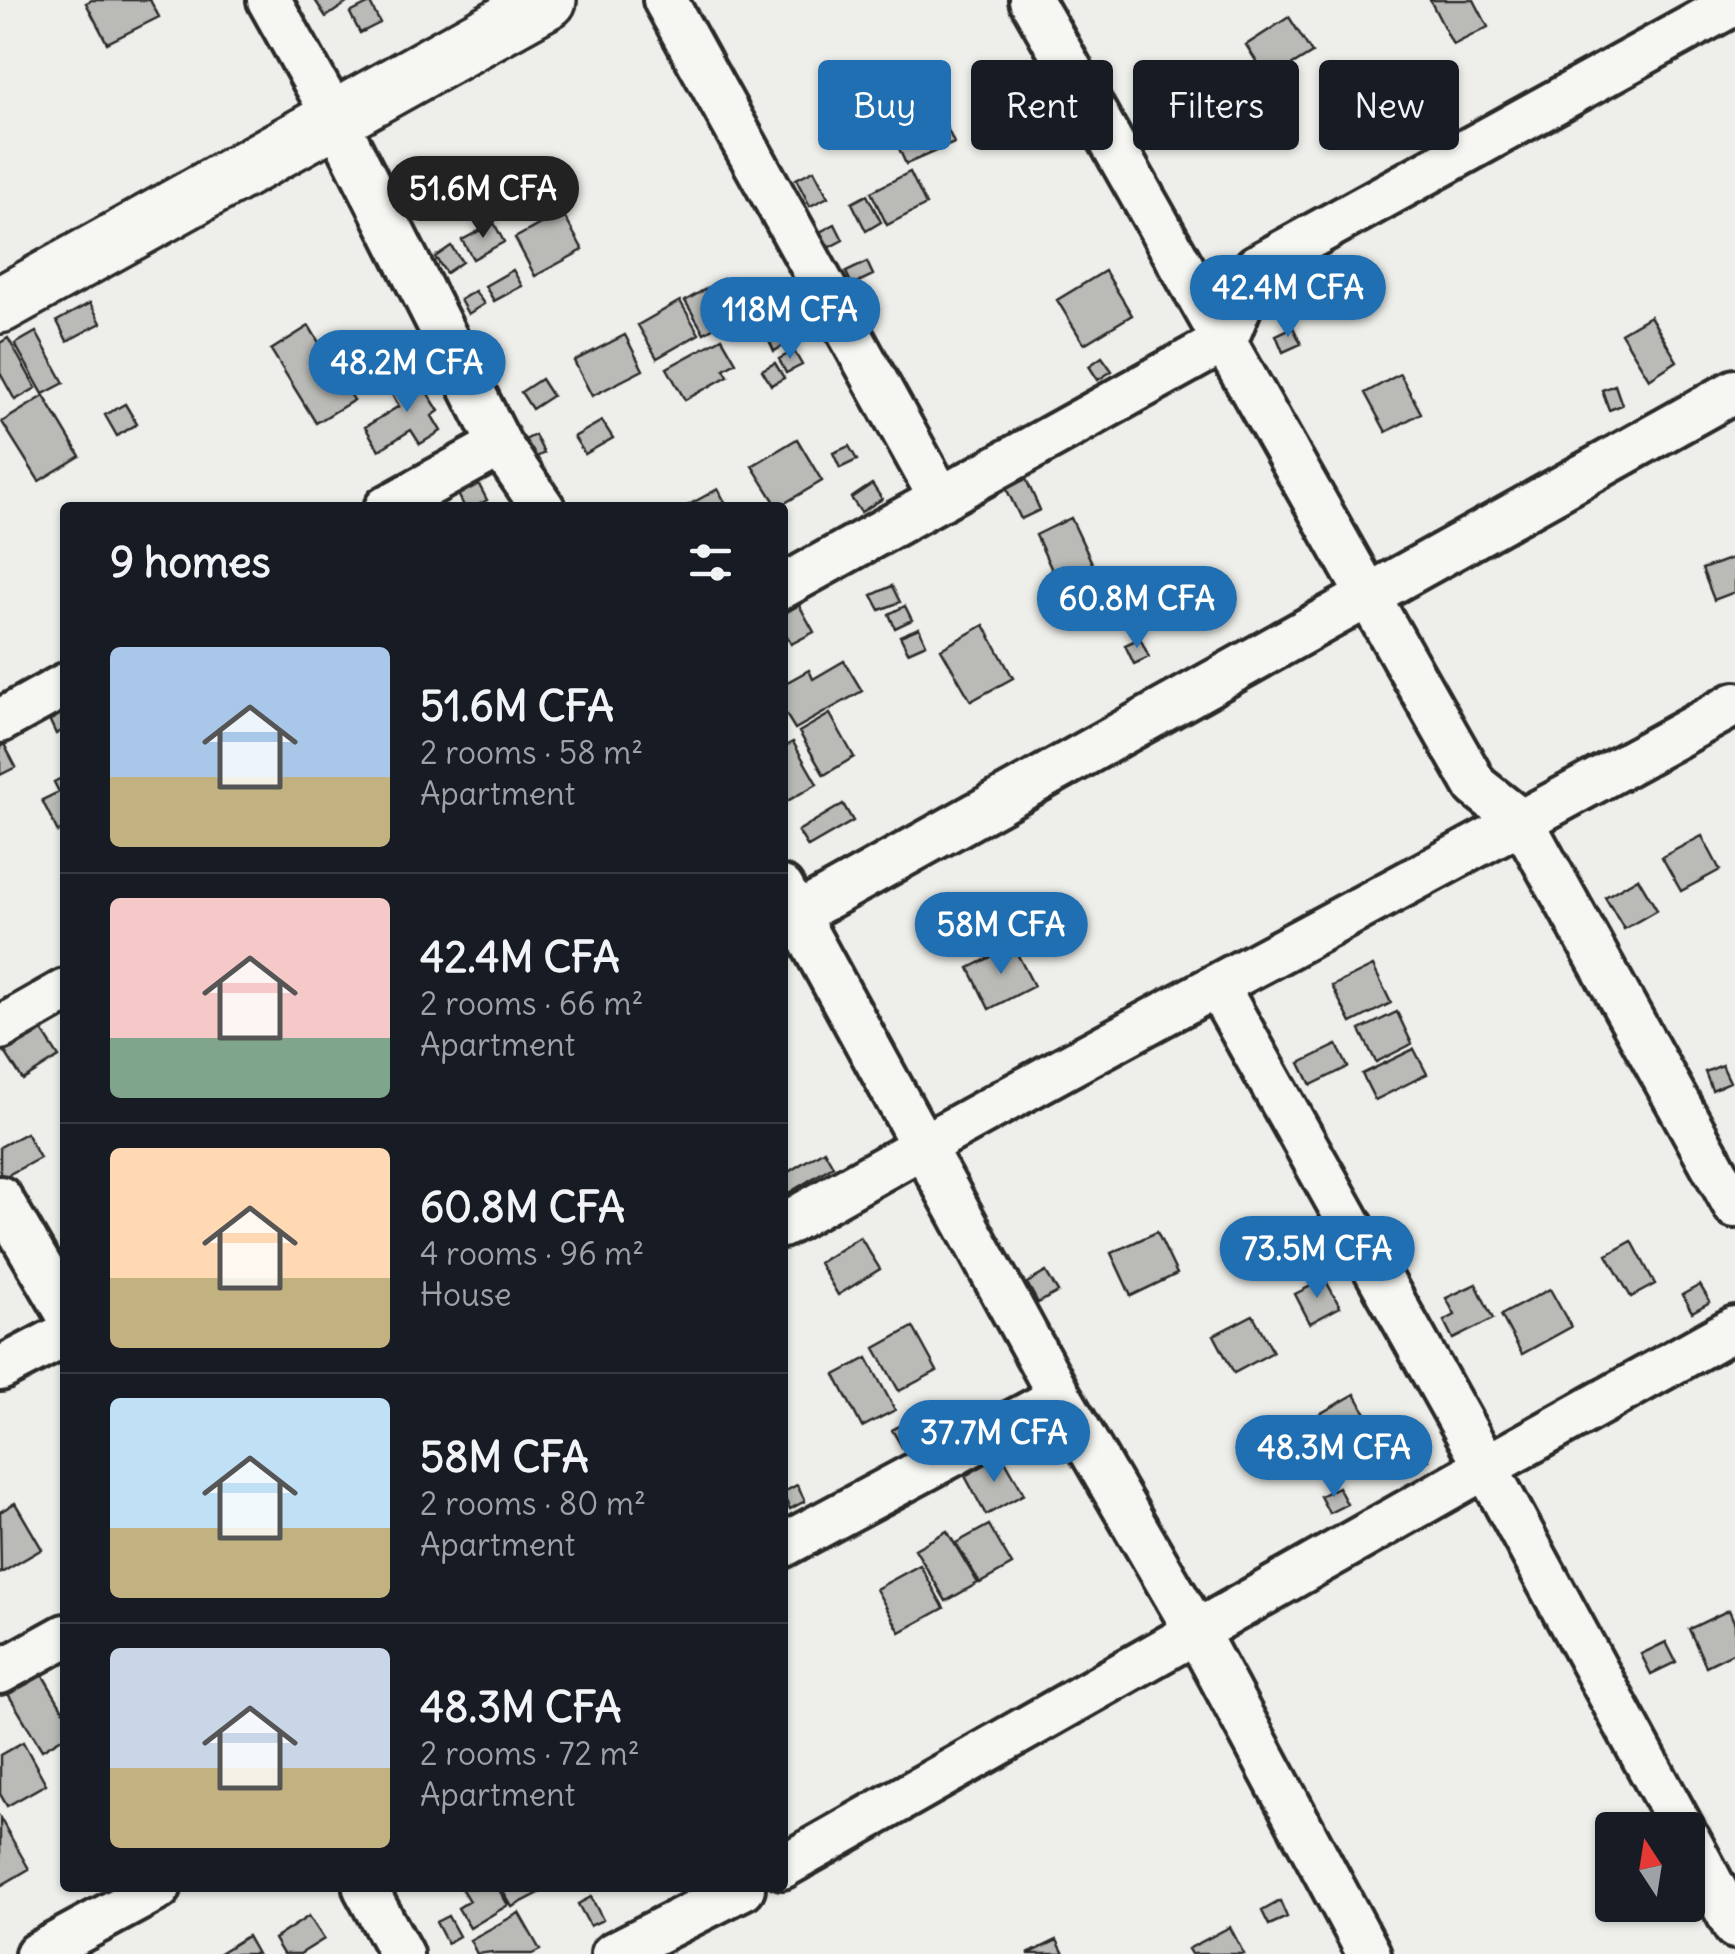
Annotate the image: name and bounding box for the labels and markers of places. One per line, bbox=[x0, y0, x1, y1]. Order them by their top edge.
pin: 51.6M CFA bbox=[369, 156, 597, 241]
pin: 42.4M CFA bbox=[1174, 255, 1402, 340]
pin: 118M CFA bbox=[687, 277, 893, 362]
pin: 48.2M CFA bbox=[293, 330, 521, 415]
pin: 60.8M CFA bbox=[1023, 566, 1251, 651]
pin: 58M CFA bbox=[909, 892, 1093, 977]
pin: 73.5M CFA bbox=[1203, 1216, 1431, 1301]
pin: 37.7M CFA bbox=[880, 1400, 1108, 1485]
pin: 48.3M CFA bbox=[1220, 1415, 1448, 1500]

